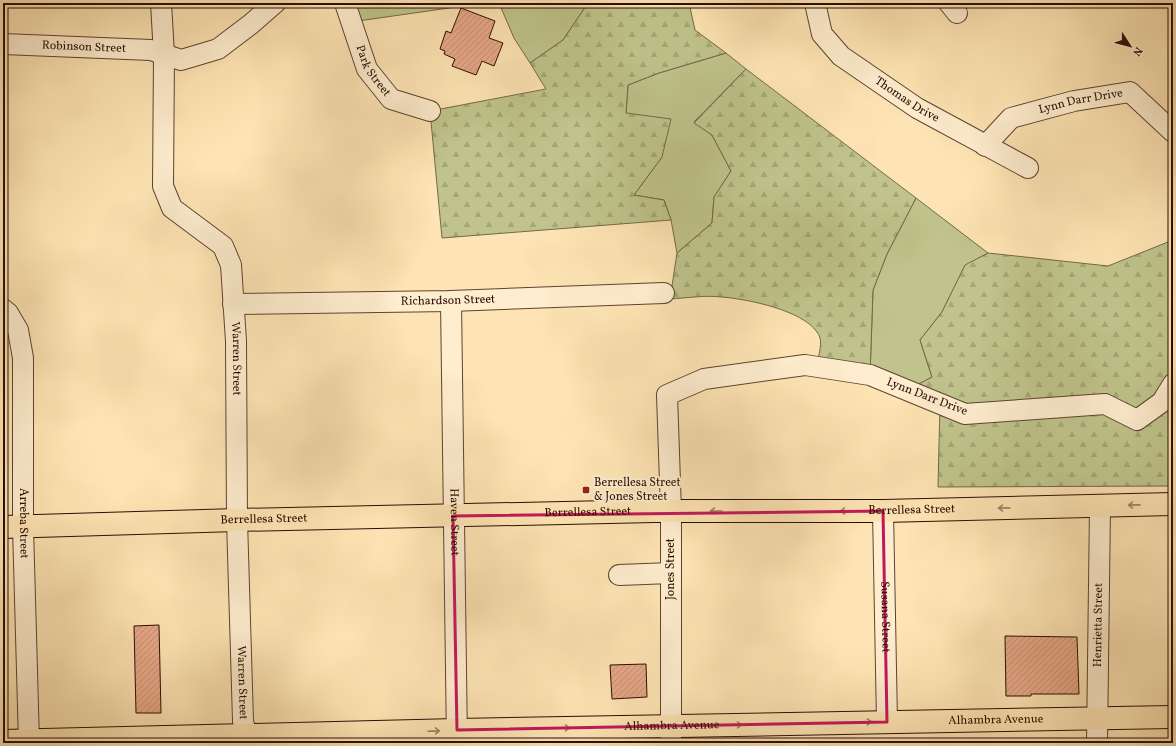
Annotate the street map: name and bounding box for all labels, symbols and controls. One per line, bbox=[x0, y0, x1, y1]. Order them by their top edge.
north arrow bbox=[1110, 26, 1150, 66]
street label: Robinson Street bbox=[42, 38, 126, 57]
street label: Park Street bbox=[352, 43, 394, 100]
text: N bbox=[1128, 43, 1145, 59]
street label: Thomas Drive bbox=[871, 73, 942, 127]
street label: Lynn Darr Drive bbox=[1037, 85, 1124, 118]
street label: Richardson Street bbox=[401, 291, 495, 310]
street label: Warren Street bbox=[227, 321, 244, 396]
street label: Lynn Darr Drive bbox=[884, 374, 970, 420]
place label: Berrellesa Street & Jones Street bbox=[594, 475, 681, 505]
marker: Berrellesa Street & Jones Street bbox=[581, 485, 591, 495]
street label: Arreba Street bbox=[15, 488, 32, 559]
street label: Haven Street bbox=[446, 488, 462, 556]
street label: Berrellesa Street bbox=[868, 501, 955, 519]
one-way arrow bbox=[1128, 501, 1141, 509]
street label: Berrellesa Street bbox=[544, 503, 631, 521]
one-way arrow bbox=[998, 504, 1011, 512]
one-way arrow bbox=[710, 507, 723, 515]
one-way arrow bbox=[840, 507, 853, 515]
street label: Berrellesa Street bbox=[220, 510, 307, 528]
street label: Jones Street bbox=[663, 538, 679, 600]
street label: Susana Street bbox=[876, 581, 894, 653]
street label: Henrietta Street bbox=[1090, 583, 1107, 667]
street label: Warren Street bbox=[233, 645, 251, 720]
street label: Alhambra Avenue bbox=[948, 711, 1044, 729]
street label: Alhambra Avenue bbox=[624, 717, 720, 735]
one-way arrow bbox=[859, 719, 872, 726]
one-way arrow bbox=[729, 721, 742, 729]
one-way arrow bbox=[557, 724, 570, 732]
one-way arrow bbox=[427, 727, 440, 735]

